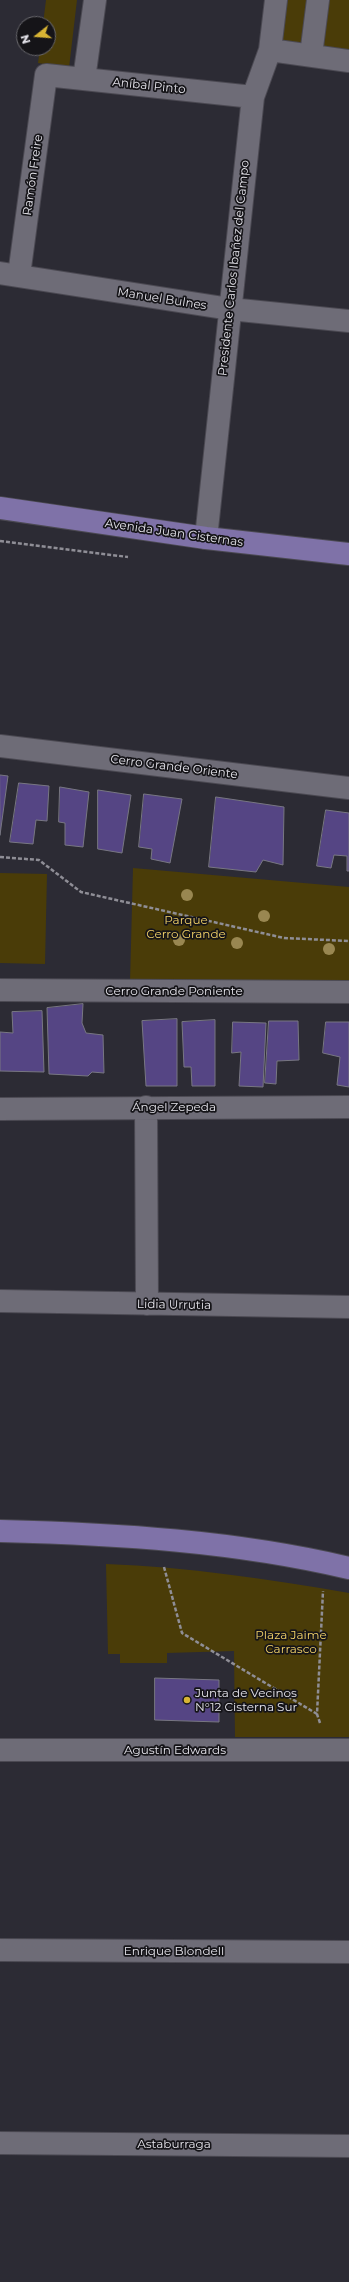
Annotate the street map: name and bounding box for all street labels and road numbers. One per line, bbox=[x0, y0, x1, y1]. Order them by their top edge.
street label: Aníbal Pinto bbox=[112, 75, 186, 97]
street label: Ramón Freire bbox=[20, 134, 46, 216]
street label: Presidente Carlos Ibañez del Campo bbox=[216, 159, 252, 377]
street label: Manuel Bulnes bbox=[116, 285, 208, 313]
street label: Avenida Juan Cisternas bbox=[104, 516, 244, 550]
street label: Cerro Grande Oriente bbox=[110, 752, 238, 782]
street label: Cerro Grande Poniente bbox=[105, 984, 243, 998]
street label: Ángel Zepeda bbox=[132, 1100, 216, 1114]
street label: Lidia Urrutia bbox=[137, 1297, 211, 1313]
street label: Agustín Edwards bbox=[124, 1743, 226, 1757]
street label: Enrique Blondell bbox=[124, 1944, 224, 1958]
street label: Astaburraga bbox=[137, 2137, 211, 2151]

